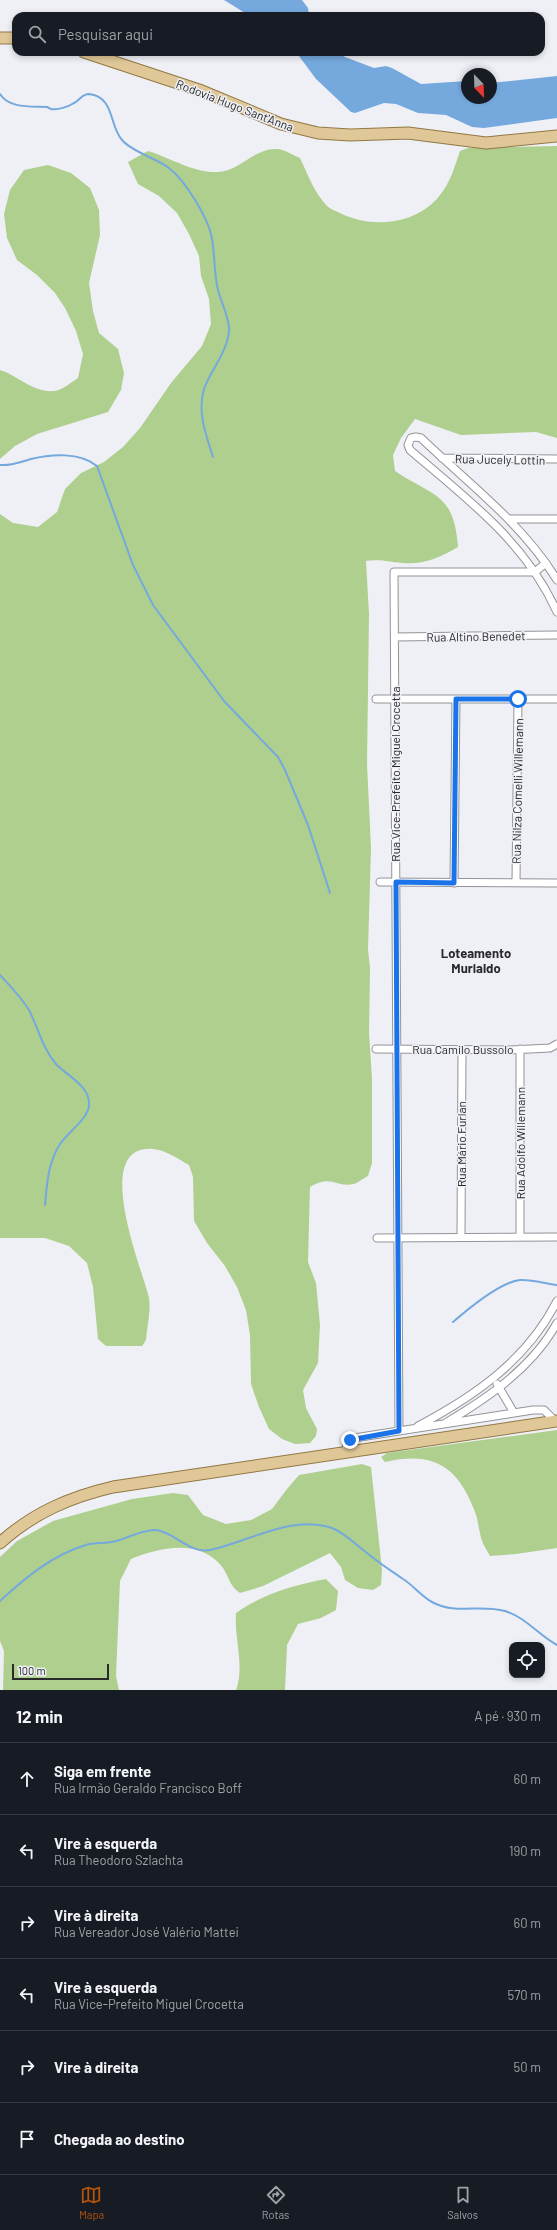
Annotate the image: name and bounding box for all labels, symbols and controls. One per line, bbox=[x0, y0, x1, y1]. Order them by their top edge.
search box bbox=[12, 12, 545, 56]
icon: search bbox=[26, 23, 48, 45]
text: Pesquisar aqui bbox=[58, 25, 153, 43]
north arrow bbox=[461, 68, 497, 104]
street label: Rodovia Hugo Sant'Anna bbox=[174, 76, 296, 134]
street label: Rua Jucely Lottin bbox=[455, 451, 545, 467]
street label: Rua Altino Benedet bbox=[426, 628, 526, 644]
street label: Rua Vice-Prefeito Miguel Crocetta bbox=[388, 686, 402, 862]
route start bbox=[509, 690, 527, 708]
street label: Rua Nilza Comelli Willemann bbox=[509, 718, 525, 864]
district label: Loteamento Murialdo bbox=[441, 945, 511, 976]
street label: Rua Camilo Bussolo bbox=[412, 1042, 514, 1056]
street label: Rua Adolfo Willemann bbox=[513, 1087, 527, 1199]
street label: Rua Mário Furlan bbox=[454, 1101, 468, 1187]
route end bbox=[341, 1431, 359, 1449]
map controls bbox=[509, 1642, 545, 1678]
button: locate bbox=[509, 1642, 545, 1678]
scale bar bbox=[12, 1662, 109, 1681]
text: 100 m bbox=[18, 1664, 46, 1677]
text: 12 min bbox=[16, 1706, 63, 1726]
text: A pé · 930 m bbox=[474, 1708, 541, 1724]
text: Siga em frente bbox=[54, 1762, 151, 1780]
icon: ahead bbox=[16, 1768, 38, 1790]
text: 60 m bbox=[514, 1771, 541, 1787]
text: Rua Irmão Geraldo Francisco Boff bbox=[54, 1780, 242, 1796]
text: Vire à esquerda bbox=[54, 1834, 157, 1852]
icon: left bbox=[16, 1840, 38, 1862]
text: 190 m bbox=[509, 1843, 541, 1859]
text: Rua Theodoro Szlachta bbox=[54, 1852, 183, 1868]
text: Vire à direita bbox=[54, 1906, 138, 1924]
icon: right bbox=[16, 1912, 38, 1934]
text: 60 m bbox=[514, 1915, 541, 1931]
text: Rua Vereador José Valério Mattei bbox=[54, 1924, 239, 1940]
text: Vire à esquerda bbox=[54, 1978, 157, 1996]
icon: left bbox=[16, 1984, 38, 2006]
text: 570 m bbox=[507, 1987, 541, 2003]
text: Rua Vice-Prefeito Miguel Crocetta bbox=[54, 1996, 244, 2012]
icon: right bbox=[16, 2056, 38, 2078]
text: Vire à direita bbox=[54, 2058, 138, 2076]
text: 50 m bbox=[514, 2059, 541, 2075]
icon: arrive bbox=[16, 2128, 38, 2150]
text: Chegada ao destino bbox=[54, 2130, 185, 2148]
tab: Mapa bbox=[79, 2184, 104, 2221]
tab: Rotas bbox=[262, 2184, 289, 2221]
tab: Salvos bbox=[447, 2184, 478, 2221]

